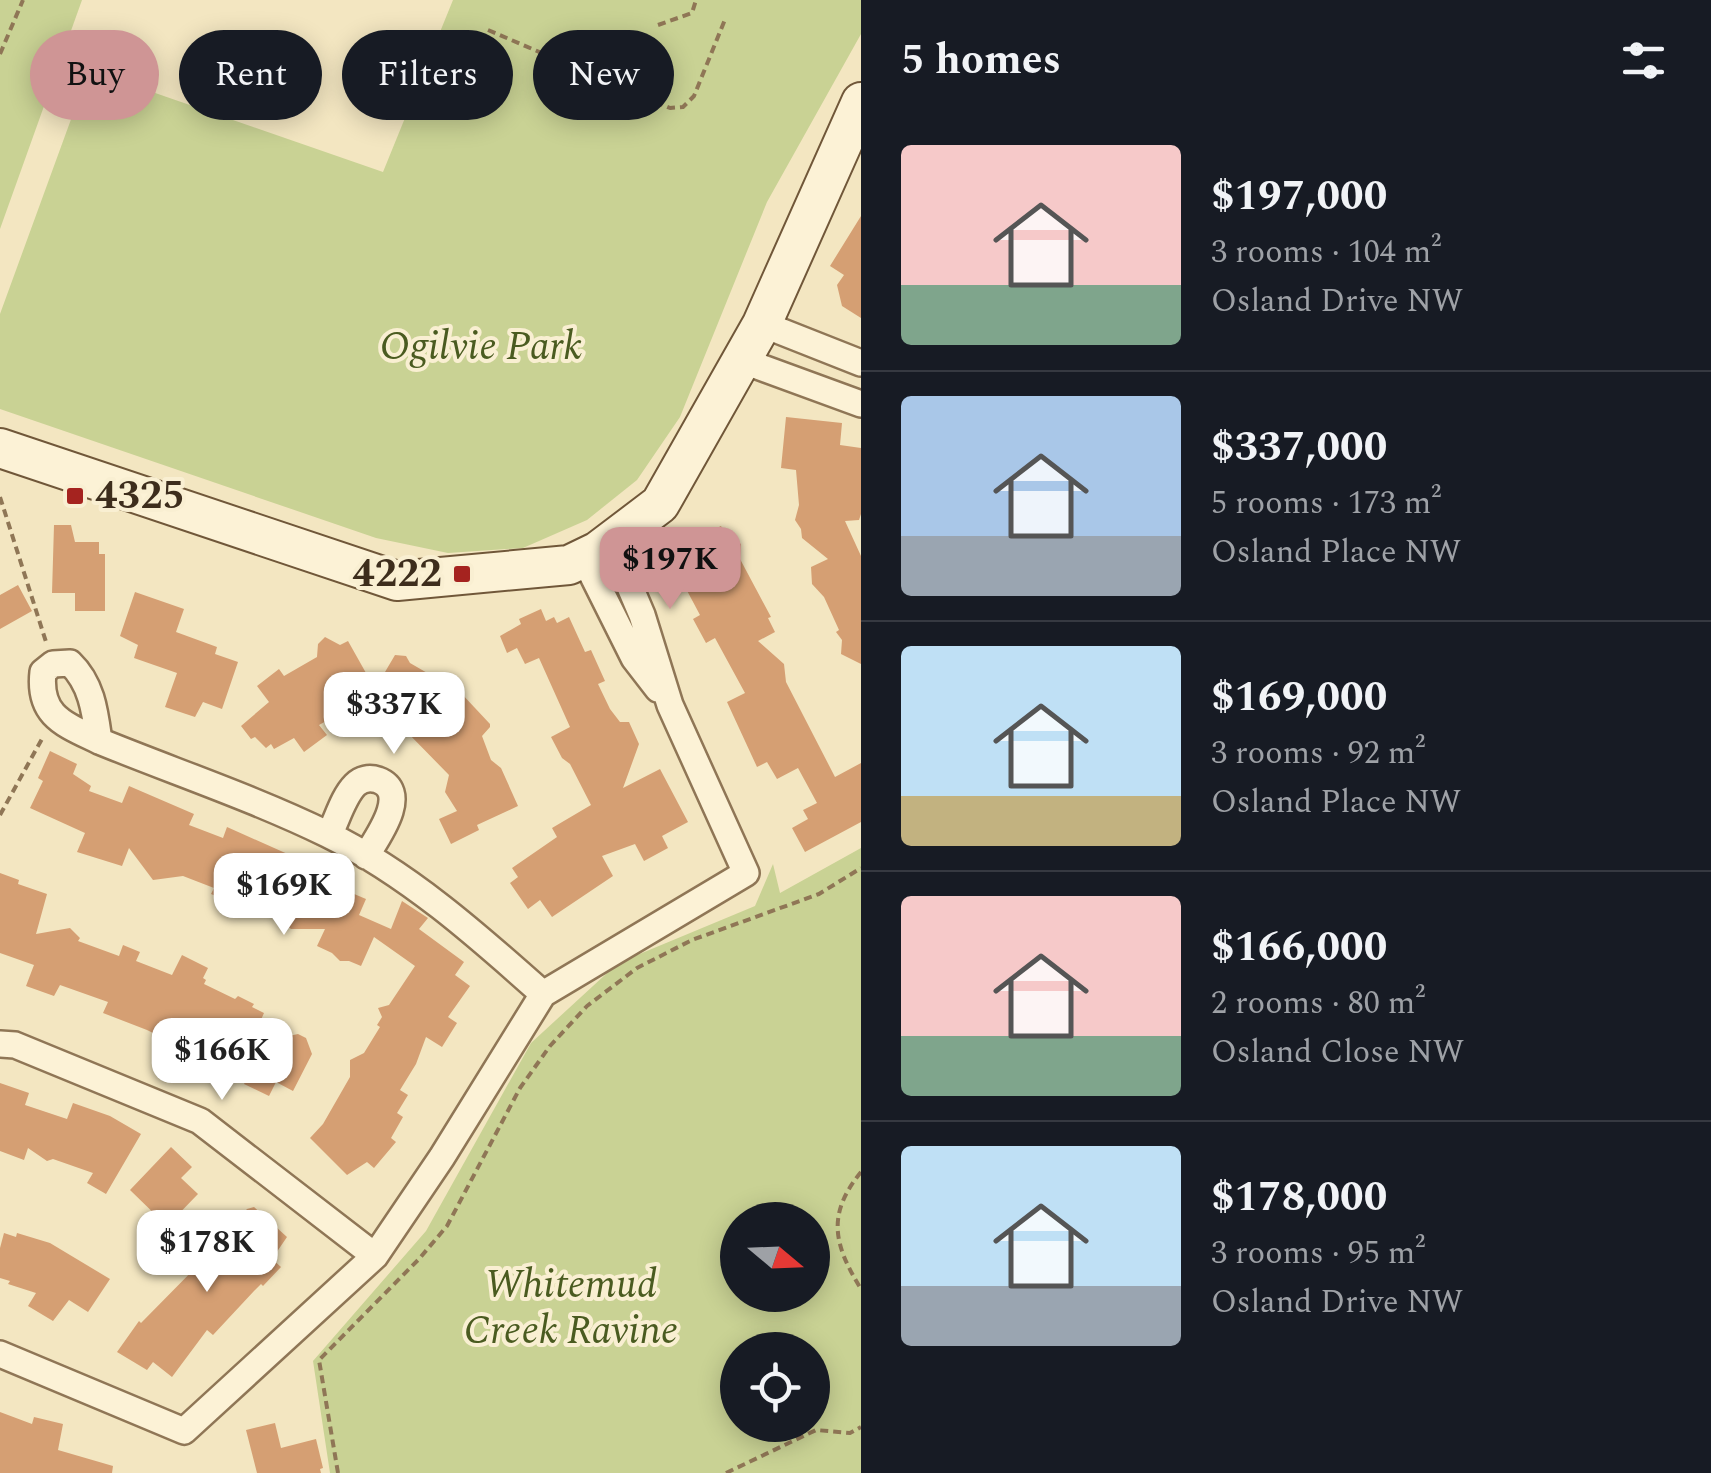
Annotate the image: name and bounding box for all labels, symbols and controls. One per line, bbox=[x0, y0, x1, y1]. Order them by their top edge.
text: 5 homes bbox=[901, 29, 1061, 92]
chip: Buy bbox=[30, 30, 159, 120]
chip: Rent bbox=[179, 30, 322, 120]
chip: Filters bbox=[342, 30, 513, 120]
chip: New bbox=[533, 30, 674, 120]
icon: filters bbox=[1616, 33, 1671, 88]
text: $197,000 bbox=[1211, 165, 1387, 228]
icon: home bbox=[981, 185, 1101, 305]
text: 3 rooms · 104 m² bbox=[1211, 228, 1441, 277]
text: Osland Drive NW bbox=[1211, 277, 1463, 326]
park label: Ogilvie Park bbox=[380, 317, 583, 378]
text: $337,000 bbox=[1211, 416, 1387, 479]
icon: home bbox=[981, 436, 1101, 556]
place label: 4325 bbox=[95, 466, 185, 527]
text: 5 rooms · 173 m² bbox=[1211, 479, 1441, 528]
marker: 4325 bbox=[64, 485, 86, 507]
pin: $197K bbox=[600, 527, 740, 612]
text: Osland Place NW bbox=[1211, 528, 1461, 577]
text: $197K bbox=[622, 535, 718, 584]
place label: 4222 bbox=[352, 544, 442, 605]
marker: 4222 bbox=[451, 563, 473, 585]
text: $169,000 bbox=[1211, 666, 1387, 729]
pin: $337K bbox=[324, 672, 464, 757]
text: $337K bbox=[346, 680, 442, 729]
icon: home bbox=[981, 686, 1101, 806]
text: 3 rooms · 92 m² bbox=[1211, 729, 1425, 778]
text: Osland Place NW bbox=[1211, 778, 1461, 827]
pin: $169K bbox=[214, 853, 354, 938]
text: $169K bbox=[236, 861, 332, 910]
text: $166,000 bbox=[1211, 916, 1387, 979]
icon: home bbox=[981, 936, 1101, 1056]
text: 2 rooms · 80 m² bbox=[1211, 979, 1425, 1028]
pin: $166K bbox=[152, 1018, 292, 1103]
text: $166K bbox=[174, 1026, 270, 1075]
text: Osland Close NW bbox=[1211, 1028, 1464, 1077]
text: $178,000 bbox=[1211, 1166, 1387, 1229]
icon: home bbox=[981, 1186, 1101, 1306]
north arrow bbox=[720, 1202, 830, 1312]
map controls bbox=[720, 1202, 830, 1442]
pin: $178K bbox=[137, 1210, 277, 1295]
text: $178K bbox=[159, 1218, 255, 1267]
text: 3 rooms · 95 m² bbox=[1211, 1229, 1425, 1278]
park label: Whitemud Creek Ravine bbox=[464, 1255, 678, 1362]
text: Osland Drive NW bbox=[1211, 1278, 1463, 1327]
button: locate bbox=[720, 1332, 830, 1442]

